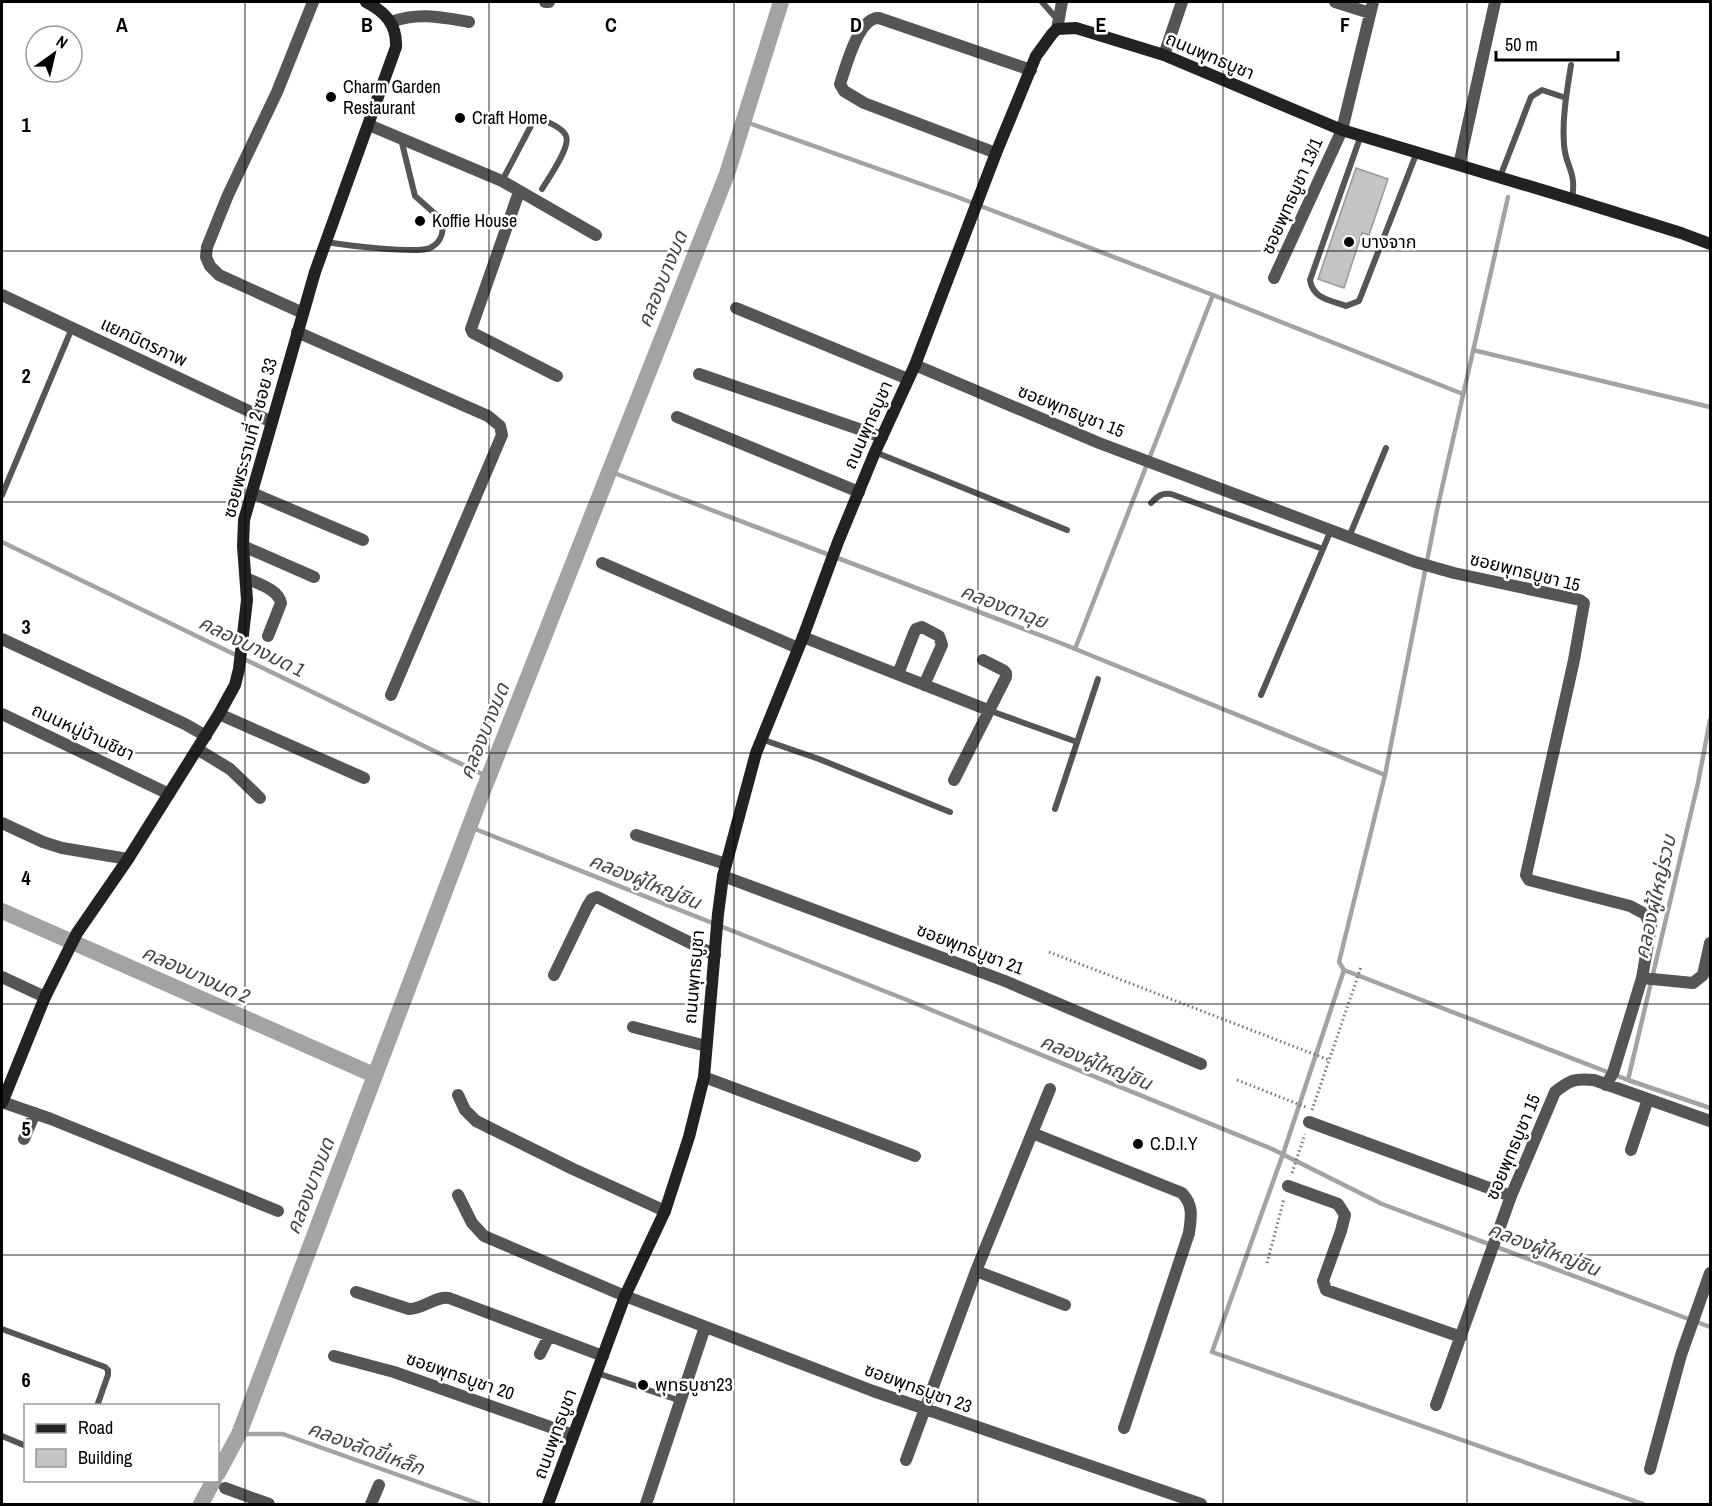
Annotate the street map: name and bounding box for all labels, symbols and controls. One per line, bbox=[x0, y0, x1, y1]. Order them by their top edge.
text: A bbox=[116, 11, 128, 38]
text: B bbox=[361, 11, 373, 38]
text: C bbox=[605, 11, 617, 38]
text: D bbox=[850, 11, 862, 38]
text: E bbox=[1096, 11, 1107, 38]
text: F bbox=[1340, 11, 1350, 38]
north arrow bbox=[24, 24, 84, 84]
scale bar bbox=[1496, 24, 1618, 62]
street label: ถนนพุทธบูชา bbox=[1162, 26, 1258, 85]
text: N bbox=[52, 30, 72, 53]
text: 50 m bbox=[1505, 32, 1538, 57]
place label: Charm Garden Restaurant bbox=[343, 74, 441, 120]
marker: Charm Garden Restaurant bbox=[324, 90, 338, 104]
place label: Craft Home bbox=[472, 105, 547, 130]
text: 1 bbox=[21, 111, 31, 138]
marker: Craft Home bbox=[453, 111, 467, 125]
street label: ซอยพุทธบูชา 13/1 bbox=[1255, 133, 1329, 258]
place label: Koffie House bbox=[432, 208, 517, 233]
marker: Koffie House bbox=[413, 214, 427, 228]
water label: คลองบางมด bbox=[630, 226, 693, 331]
place label: บางจาก bbox=[1361, 229, 1417, 254]
marker: บางจาก bbox=[1342, 235, 1356, 249]
street label: แยกมิตรภาพ bbox=[97, 311, 192, 373]
street label: ซอยพระรามที่ 2 ซอย 33 bbox=[216, 355, 283, 521]
text: 2 bbox=[21, 362, 31, 389]
street label: ถนนพุทธบูชา bbox=[837, 377, 898, 473]
street label: ซอยพุทธบูชา 15 bbox=[1014, 378, 1128, 443]
street label: ซอยพุทธบูชา 15 bbox=[1467, 546, 1583, 597]
water label: คลองตาฉุย bbox=[957, 577, 1053, 635]
water label: คลองบางมด 1 bbox=[195, 608, 310, 683]
text: 3 bbox=[21, 613, 31, 640]
water label: คลองบางมด bbox=[452, 678, 515, 783]
street label: ถนนหมู่บ้านชิชา bbox=[28, 697, 139, 766]
water label: คลองผู้ใหญ่รวบ bbox=[1627, 830, 1682, 961]
water label: คลองผู้ใหญ่ชิน bbox=[585, 846, 706, 916]
text: 4 bbox=[21, 864, 31, 891]
street label: ซอยพุทธบูชา 21 bbox=[913, 917, 1028, 981]
street label: ถนนพุทธบูชา bbox=[677, 929, 710, 1025]
water label: คลองบางมด 2 bbox=[138, 938, 255, 1010]
water label: คลองผู้ใหญ่ชิน bbox=[1036, 1027, 1157, 1097]
street label: ซอยพุทธบูชา 15 bbox=[1479, 1090, 1546, 1204]
text: 5 bbox=[21, 1115, 31, 1142]
place label: C.D.I.Y bbox=[1150, 1131, 1198, 1156]
water label: คลองบางมด bbox=[279, 1133, 341, 1238]
marker: C.D.I.Y bbox=[1131, 1137, 1145, 1151]
water label: คลองผู้ใหญ่ชิน bbox=[1484, 1215, 1606, 1283]
street label: ซอยพุทธบูชา 20 bbox=[403, 1345, 518, 1406]
street label: ซอยพุทธบูชา 23 bbox=[861, 1356, 975, 1419]
text: 6 bbox=[21, 1366, 31, 1393]
place label: พุทธบูชา23 bbox=[655, 1372, 733, 1397]
marker: พุทธบูชา23 bbox=[636, 1378, 650, 1392]
street label: ถนนพุทธบูชา bbox=[527, 1385, 582, 1482]
legend bbox=[24, 1404, 219, 1482]
water label: คลองลัดขี้เหล็ก bbox=[304, 1414, 429, 1481]
text: Road bbox=[78, 1415, 113, 1440]
text: Building bbox=[78, 1445, 133, 1470]

